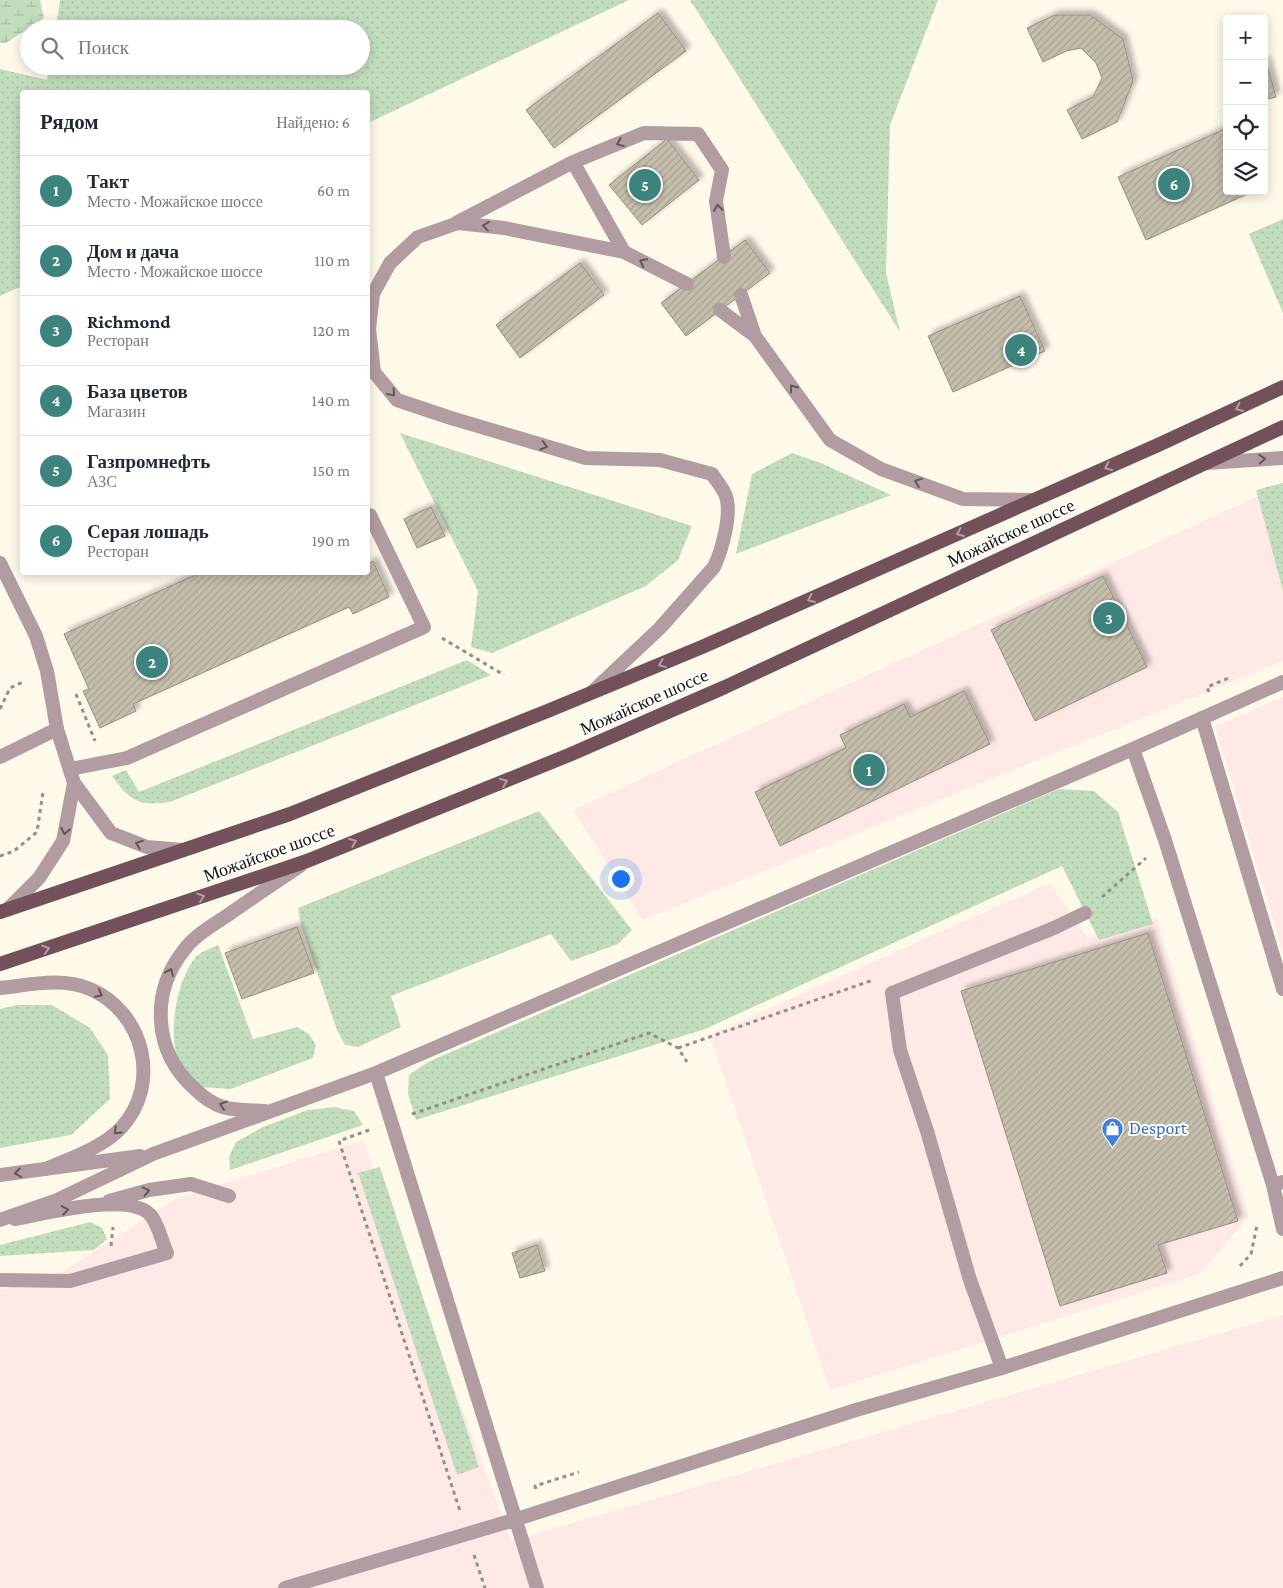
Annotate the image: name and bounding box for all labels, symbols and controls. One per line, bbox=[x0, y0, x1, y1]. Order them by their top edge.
map controls bbox=[1223, 15, 1268, 195]
button: + bbox=[1223, 15, 1268, 60]
search box bbox=[20, 20, 370, 75]
icon: search bbox=[38, 34, 66, 62]
text: Поиск bbox=[78, 37, 129, 58]
button: − bbox=[1223, 60, 1268, 105]
button: locate bbox=[1223, 105, 1268, 150]
text: Рядом bbox=[40, 110, 99, 134]
text: Найдено: 6 bbox=[276, 114, 350, 131]
one-way arrow bbox=[616, 136, 625, 147]
button: layers bbox=[1223, 150, 1268, 195]
pin: 6 bbox=[1158, 165, 1190, 203]
pin: 5 bbox=[629, 166, 661, 204]
text: Такт bbox=[87, 171, 129, 192]
text: 1 bbox=[53, 182, 59, 199]
text: 60 m bbox=[317, 182, 350, 199]
text: Место · Можайское шоссе bbox=[87, 193, 263, 210]
one-way arrow bbox=[712, 204, 723, 212]
one-way arrow bbox=[481, 221, 489, 232]
text: Дом и дача bbox=[87, 241, 179, 262]
text: 2 bbox=[52, 252, 60, 269]
text: 110 m bbox=[314, 252, 350, 269]
one-way arrow bbox=[640, 258, 649, 268]
text: Место · Можайское шоссе bbox=[87, 263, 263, 280]
text: Richmond bbox=[87, 311, 171, 332]
text: 3 bbox=[52, 322, 60, 339]
text: 120 m bbox=[312, 322, 350, 339]
pin: 4 bbox=[1005, 331, 1037, 369]
text: Ресторан bbox=[87, 332, 149, 349]
text: База цветов bbox=[87, 381, 188, 402]
one-way arrow bbox=[790, 385, 798, 394]
one-way arrow bbox=[386, 387, 394, 396]
text: 4 bbox=[52, 392, 60, 409]
text: 140 m bbox=[312, 392, 350, 409]
one-way arrow bbox=[1235, 401, 1244, 412]
text: Магазин bbox=[87, 403, 145, 420]
one-way arrow bbox=[539, 440, 548, 450]
text: Газпромнефть bbox=[87, 451, 210, 472]
one-way arrow bbox=[1259, 454, 1267, 465]
one-way arrow bbox=[1104, 461, 1113, 472]
text: 5 bbox=[52, 462, 60, 479]
text: 150 m bbox=[312, 462, 350, 479]
text: АЗС bbox=[87, 473, 117, 490]
one-way arrow bbox=[915, 478, 923, 488]
street label: Можайское шоссе bbox=[944, 495, 1078, 571]
text: Серая лошадь bbox=[87, 521, 209, 542]
one-way arrow bbox=[956, 527, 965, 538]
text: 6 bbox=[52, 532, 60, 549]
text: 190 m bbox=[312, 532, 350, 549]
text: Ресторан bbox=[87, 543, 149, 560]
one-way arrow bbox=[807, 593, 816, 604]
pin: 3 bbox=[1093, 599, 1125, 637]
pin: 2 bbox=[136, 643, 168, 681]
one-way arrow bbox=[658, 658, 667, 668]
street label: Можайское шоссе bbox=[577, 665, 711, 739]
pin: 1 bbox=[853, 751, 885, 789]
one-way arrow bbox=[499, 777, 508, 788]
street label: Можайское шоссе bbox=[201, 820, 337, 886]
one-way arrow bbox=[60, 827, 71, 835]
one-way arrow bbox=[349, 838, 357, 848]
one-way arrow bbox=[135, 840, 144, 850]
your location bbox=[608, 866, 634, 892]
one-way arrow bbox=[196, 893, 204, 903]
one-way arrow bbox=[42, 944, 50, 954]
one-way arrow bbox=[164, 968, 174, 977]
one-way arrow bbox=[94, 987, 103, 997]
one-way arrow bbox=[219, 1101, 228, 1111]
shop icon: Desport bbox=[1101, 1116, 1125, 1147]
place label: Desport bbox=[1129, 1118, 1188, 1138]
one-way arrow bbox=[114, 1125, 123, 1134]
one-way arrow bbox=[14, 1167, 22, 1178]
one-way arrow bbox=[142, 1186, 151, 1197]
one-way arrow bbox=[61, 1205, 70, 1216]

